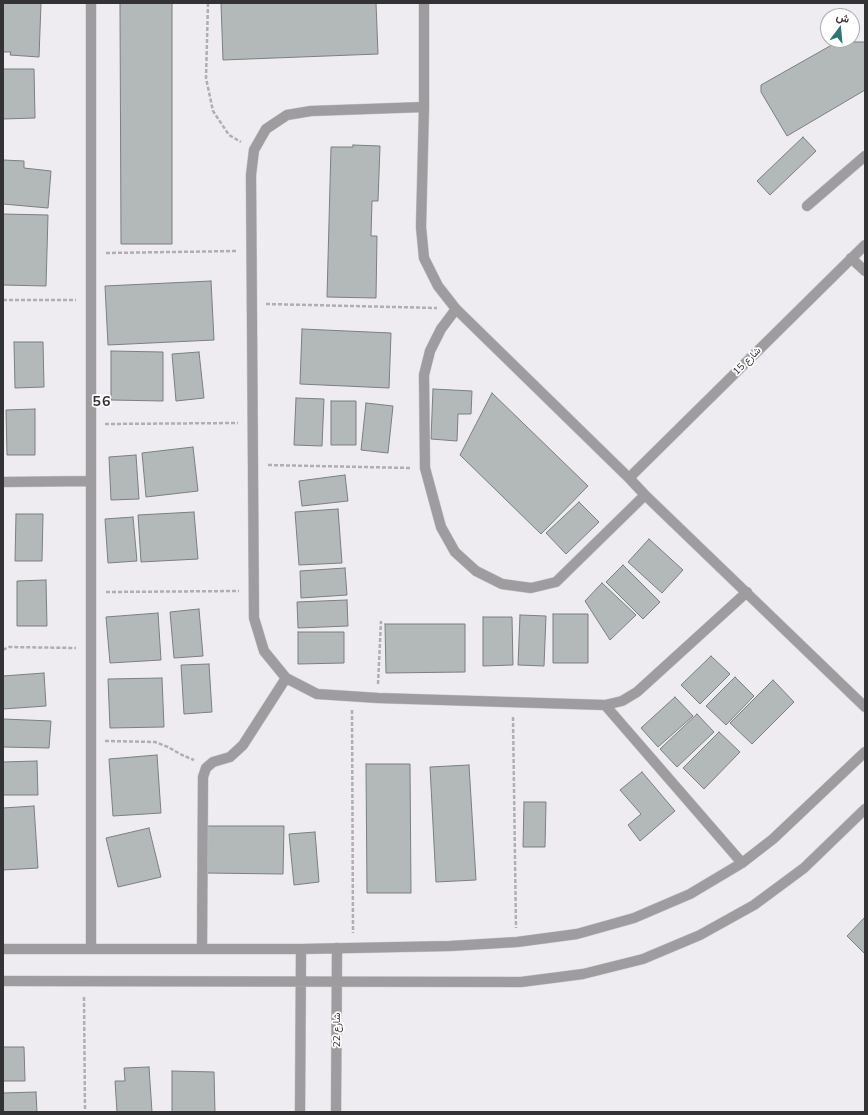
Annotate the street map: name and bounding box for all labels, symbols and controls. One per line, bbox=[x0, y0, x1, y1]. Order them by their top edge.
north arrow bbox=[820, 8, 860, 48]
text: ش bbox=[835, 9, 851, 26]
street label: شارع 15 bbox=[730, 344, 764, 378]
district label: 56 bbox=[93, 394, 111, 410]
street label: شارع 22 bbox=[331, 1013, 343, 1047]

